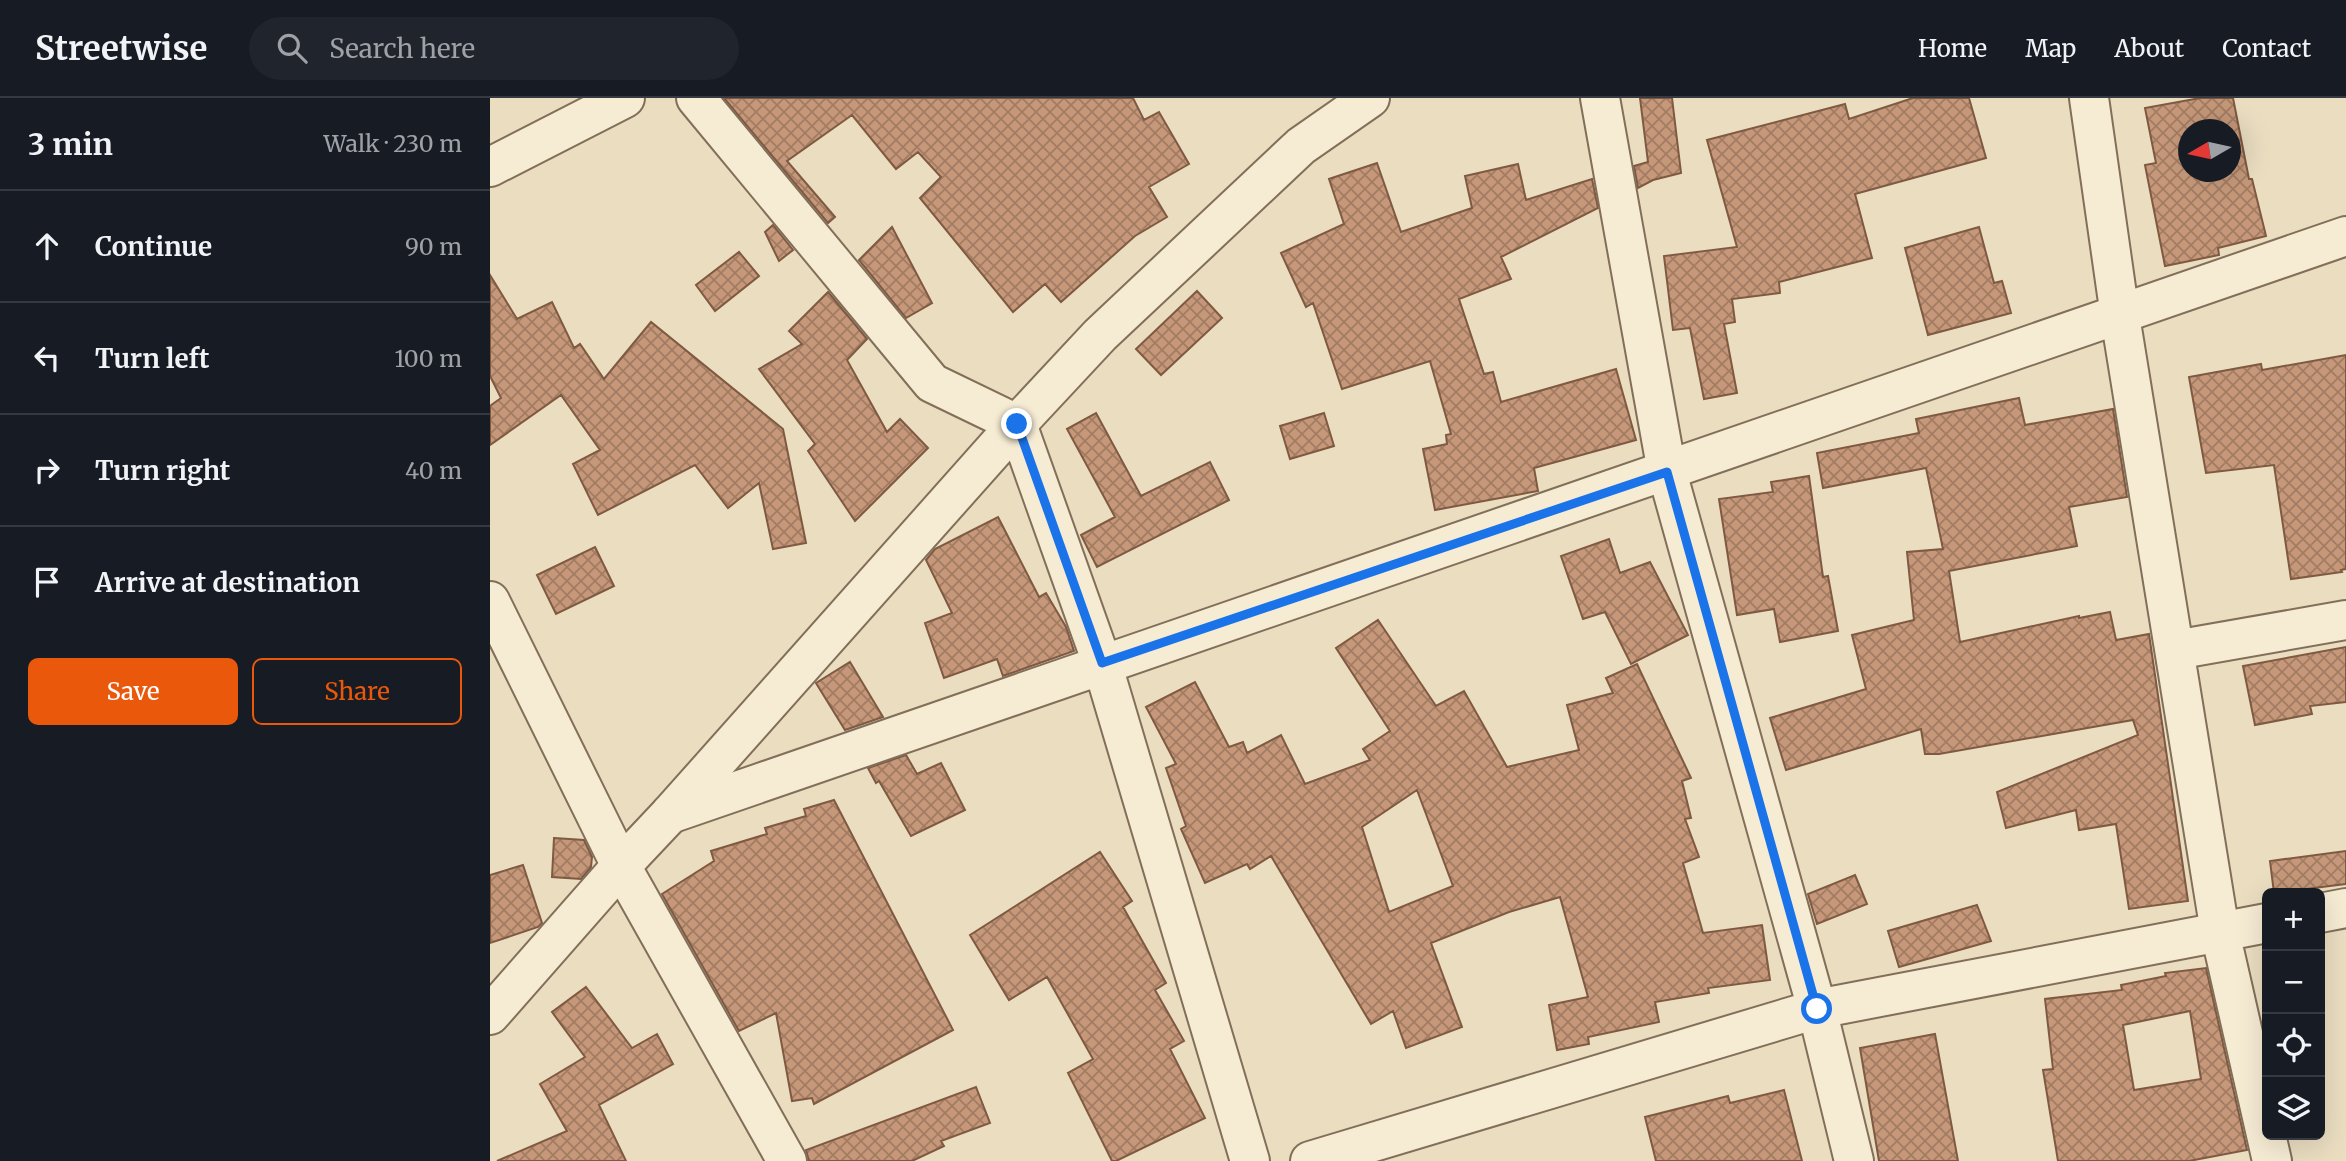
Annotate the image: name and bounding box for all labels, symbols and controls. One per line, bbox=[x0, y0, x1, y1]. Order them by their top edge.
search box bbox=[249, 17, 739, 80]
text: Streetwise bbox=[35, 28, 207, 69]
icon: search bbox=[273, 29, 311, 67]
text: Search here bbox=[329, 32, 475, 65]
text: Home bbox=[1918, 33, 1987, 64]
text: Map bbox=[2025, 33, 2076, 64]
text: About bbox=[2114, 33, 2184, 64]
text: Contact bbox=[2222, 33, 2311, 64]
north arrow bbox=[2178, 119, 2241, 182]
text: 3 min bbox=[28, 125, 113, 163]
text: Walk · 230 m bbox=[323, 129, 462, 158]
icon: ahead bbox=[28, 227, 66, 265]
text: Continue bbox=[95, 230, 212, 263]
text: 90 m bbox=[405, 232, 462, 261]
icon: left bbox=[28, 339, 66, 377]
text: Turn left bbox=[95, 342, 209, 375]
text: 100 m bbox=[394, 344, 462, 373]
route end bbox=[1001, 408, 1032, 439]
icon: right bbox=[28, 451, 66, 489]
text: Turn right bbox=[95, 454, 230, 487]
text: 40 m bbox=[405, 456, 462, 485]
icon: arrive bbox=[28, 563, 66, 601]
text: Arrive at destination bbox=[95, 566, 360, 599]
button: Save bbox=[28, 658, 238, 725]
button: Share bbox=[252, 658, 462, 725]
map controls bbox=[2262, 888, 2325, 1140]
button: + bbox=[2262, 888, 2325, 951]
button: − bbox=[2262, 951, 2325, 1014]
route start bbox=[1801, 993, 1832, 1024]
button: locate bbox=[2262, 1014, 2325, 1077]
button: layers bbox=[2262, 1077, 2325, 1140]

